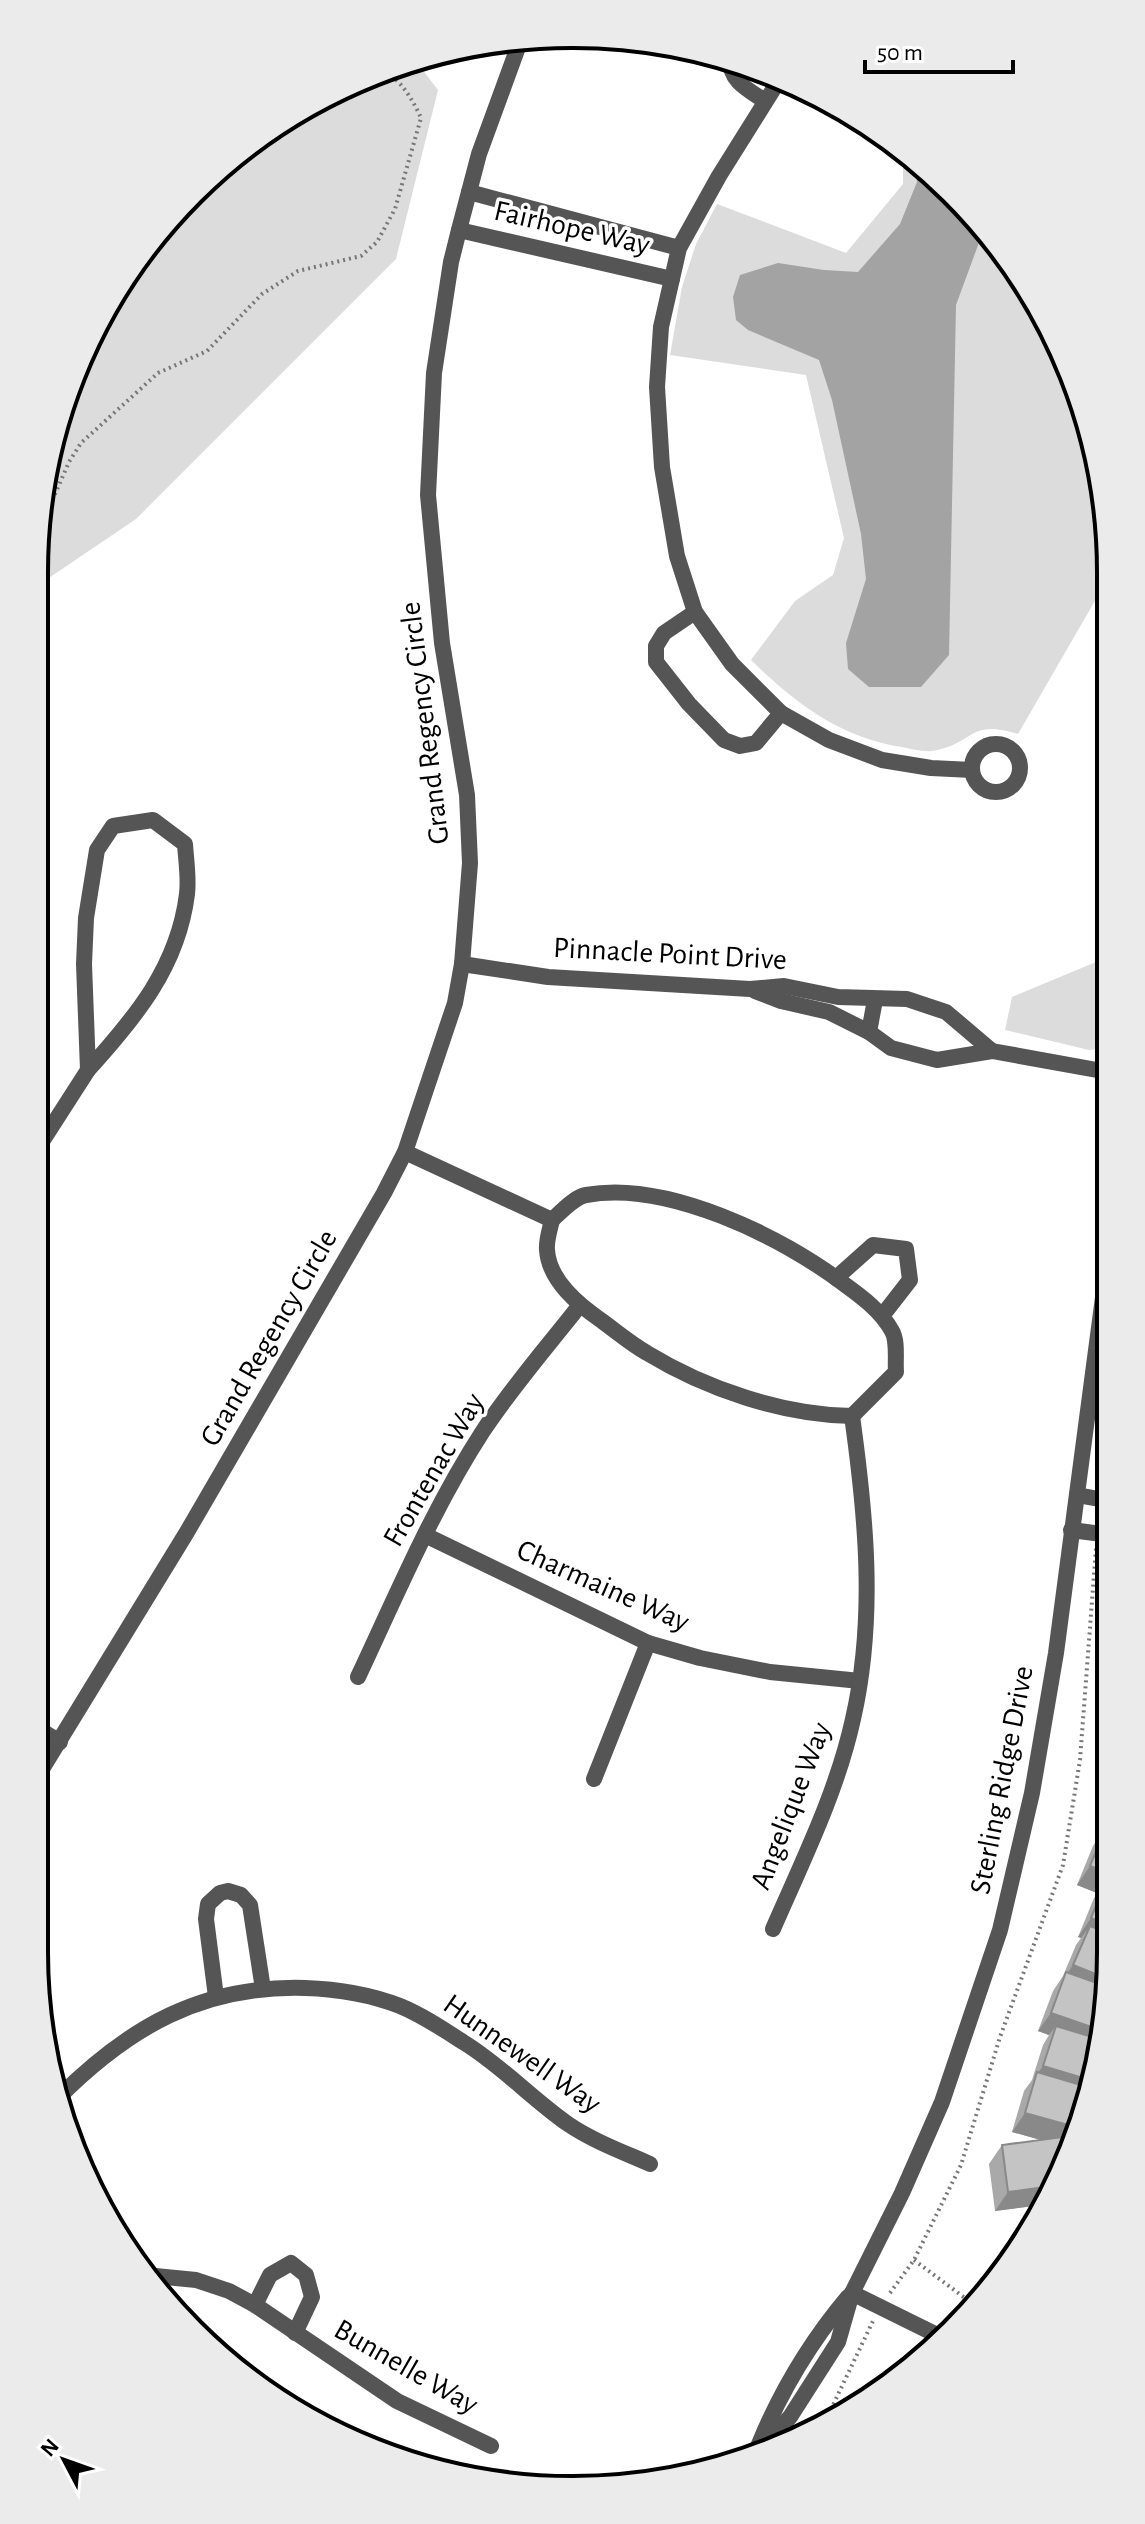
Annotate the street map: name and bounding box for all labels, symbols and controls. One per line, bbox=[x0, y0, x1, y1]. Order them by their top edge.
scale bar bbox=[865, 24, 1013, 74]
text: 50 m bbox=[877, 41, 923, 65]
street label: Fairhope Way bbox=[491, 196, 653, 261]
street label: Grand Regency Circle bbox=[395, 600, 455, 846]
street label: Pinnacle Point Drive bbox=[552, 933, 788, 975]
street label: Grand Regency Circle bbox=[195, 1225, 343, 1451]
street label: Frontenac Way bbox=[378, 1388, 490, 1552]
street label: Charmaine Way bbox=[512, 1535, 694, 1637]
street label: Sterling Ridge Drive bbox=[965, 1663, 1039, 1897]
street label: Angelique Way bbox=[745, 1718, 837, 1894]
street label: Hunnewell Way bbox=[438, 1989, 606, 2119]
street label: Bunnelle Way bbox=[329, 2314, 483, 2420]
north arrow bbox=[24, 2420, 104, 2500]
text: N bbox=[36, 2435, 63, 2461]

